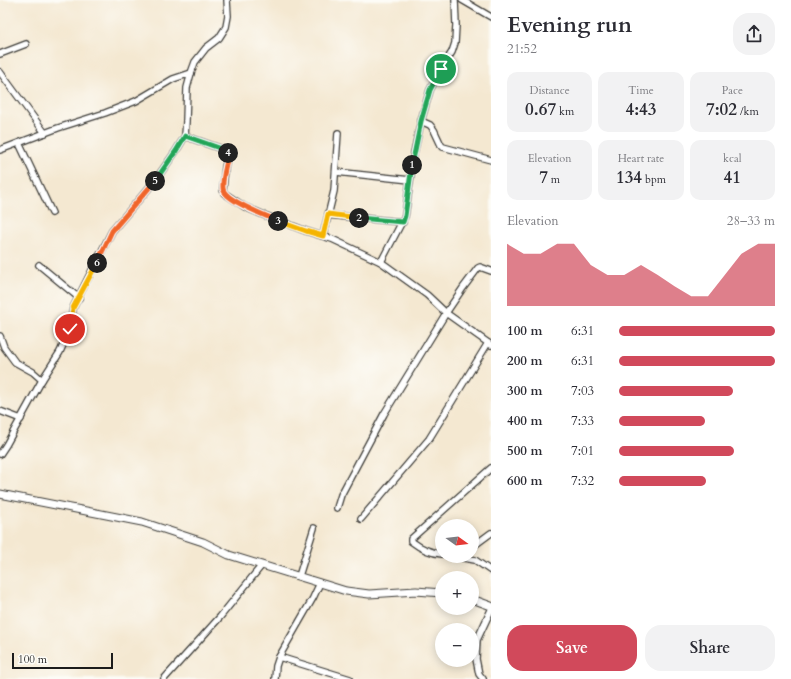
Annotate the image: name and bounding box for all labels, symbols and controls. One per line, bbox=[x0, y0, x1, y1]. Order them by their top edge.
text: Evening run bbox=[507, 10, 632, 40]
button: share bbox=[733, 13, 775, 55]
text: 21:52 bbox=[507, 40, 537, 58]
pin bbox=[424, 52, 458, 86]
icon: arrive bbox=[430, 58, 452, 80]
text: Distance bbox=[530, 83, 570, 98]
text: Time bbox=[628, 83, 654, 98]
text: Pace bbox=[722, 83, 743, 98]
text: 0.67 bbox=[525, 98, 556, 121]
text: 4:43 bbox=[625, 98, 657, 121]
text: 7:02 bbox=[706, 98, 737, 121]
text: km bbox=[556, 104, 574, 119]
text: /km bbox=[737, 104, 759, 119]
pin: 4 bbox=[218, 143, 238, 163]
text: 4 bbox=[225, 145, 231, 160]
text: Elevation bbox=[528, 151, 572, 166]
text: Heart rate bbox=[618, 151, 664, 166]
text: kcal bbox=[723, 151, 742, 166]
pin: 1 bbox=[402, 155, 422, 175]
text: 1 bbox=[409, 157, 415, 172]
text: 7 bbox=[539, 166, 548, 189]
text: 134 bbox=[616, 166, 642, 189]
text: 41 bbox=[724, 166, 741, 189]
pin: 5 bbox=[145, 171, 165, 191]
text: m bbox=[548, 172, 560, 187]
text: bpm bbox=[642, 172, 666, 187]
text: 5 bbox=[152, 173, 158, 188]
pin: 2 bbox=[349, 208, 369, 228]
text: 2 bbox=[356, 210, 362, 225]
pin: 3 bbox=[268, 211, 288, 231]
text: Elevation bbox=[507, 212, 559, 230]
text: 28–33 m bbox=[727, 212, 775, 230]
text: 3 bbox=[275, 213, 281, 228]
pin: 6 bbox=[87, 253, 107, 273]
text: 6 bbox=[94, 255, 100, 270]
pin bbox=[53, 312, 87, 346]
icon: check bbox=[59, 318, 81, 340]
text: 100 m bbox=[507, 322, 542, 340]
text: 6:31 bbox=[571, 322, 594, 340]
text: 200 m bbox=[507, 352, 542, 370]
text: 6:31 bbox=[571, 352, 594, 370]
text: 300 m bbox=[507, 382, 542, 400]
text: 7:03 bbox=[571, 382, 594, 400]
text: 400 m bbox=[507, 412, 542, 430]
text: 7:33 bbox=[571, 412, 594, 430]
text: 500 m bbox=[507, 442, 542, 460]
text: 7:01 bbox=[571, 442, 594, 460]
text: 600 m bbox=[507, 472, 542, 490]
text: 7:32 bbox=[571, 472, 594, 490]
north arrow bbox=[435, 519, 479, 563]
map controls bbox=[435, 519, 479, 667]
button: + bbox=[435, 571, 479, 615]
button: − bbox=[435, 623, 479, 667]
button: Save bbox=[507, 625, 637, 671]
button: Share bbox=[645, 625, 775, 671]
scale bar bbox=[12, 651, 113, 670]
text: 100 m bbox=[18, 652, 47, 667]

